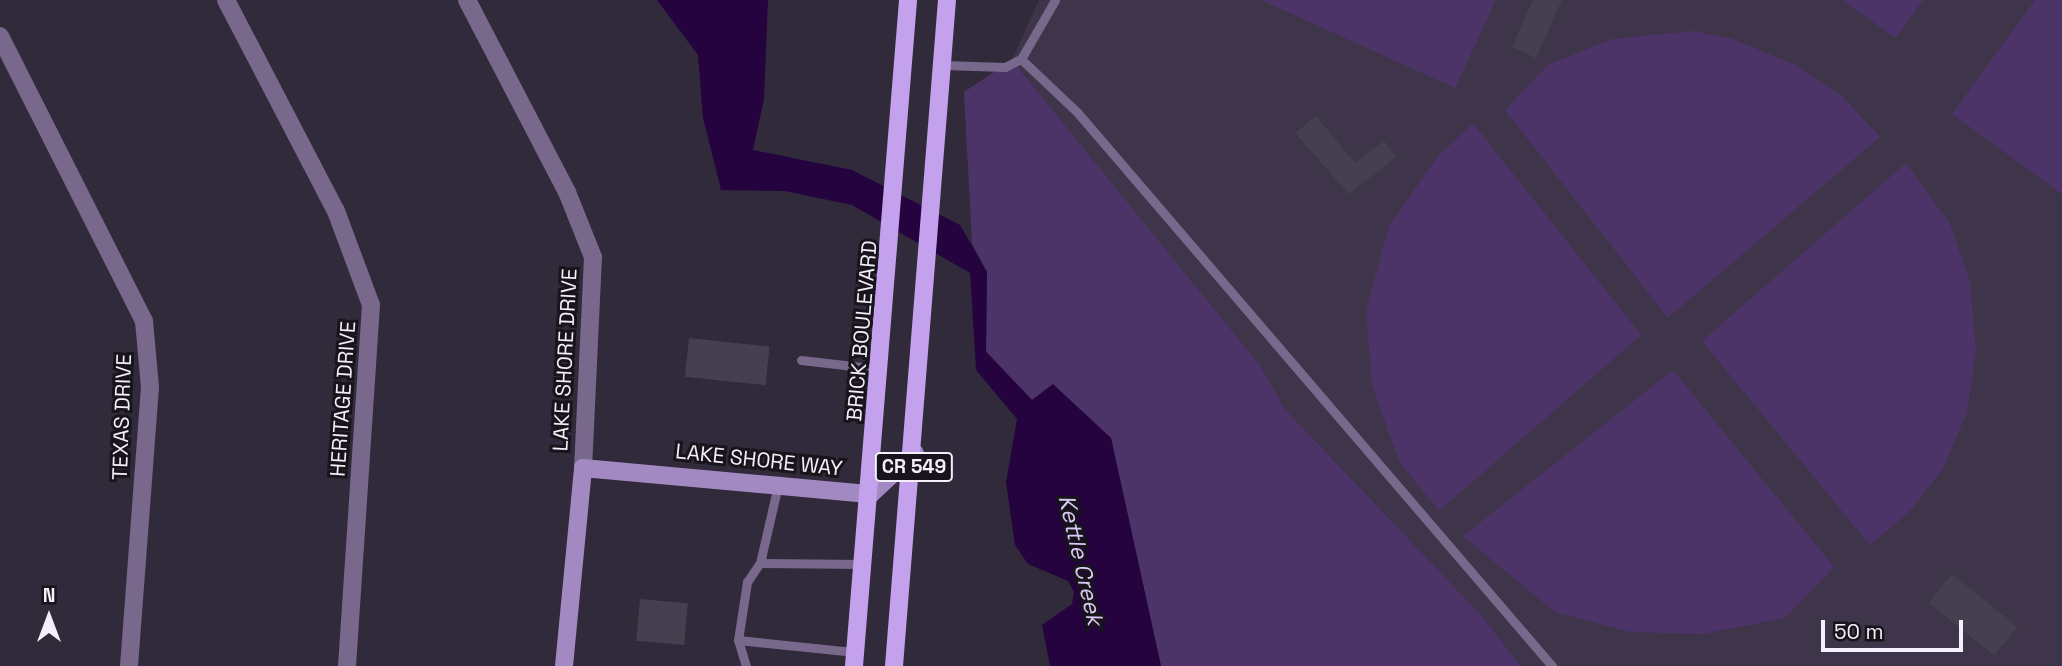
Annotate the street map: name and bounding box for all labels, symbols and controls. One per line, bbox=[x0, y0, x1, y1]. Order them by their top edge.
street label: BRICK BOULEVARD bbox=[842, 240, 882, 422]
street label: LAKE SHORE DRIVE bbox=[548, 268, 582, 452]
street label: HERITAGE DRIVE bbox=[325, 320, 361, 478]
street label: TEXAS DRIVE bbox=[107, 354, 137, 480]
street label: LAKE SHORE WAY bbox=[674, 439, 844, 481]
road number: CR 549 bbox=[874, 452, 954, 482]
water label: Kettle Creek bbox=[1053, 492, 1109, 628]
north arrow bbox=[14, 582, 84, 652]
text: N bbox=[43, 583, 55, 608]
scale bar bbox=[1824, 606, 1966, 650]
text: 50 m bbox=[1834, 618, 1884, 645]

